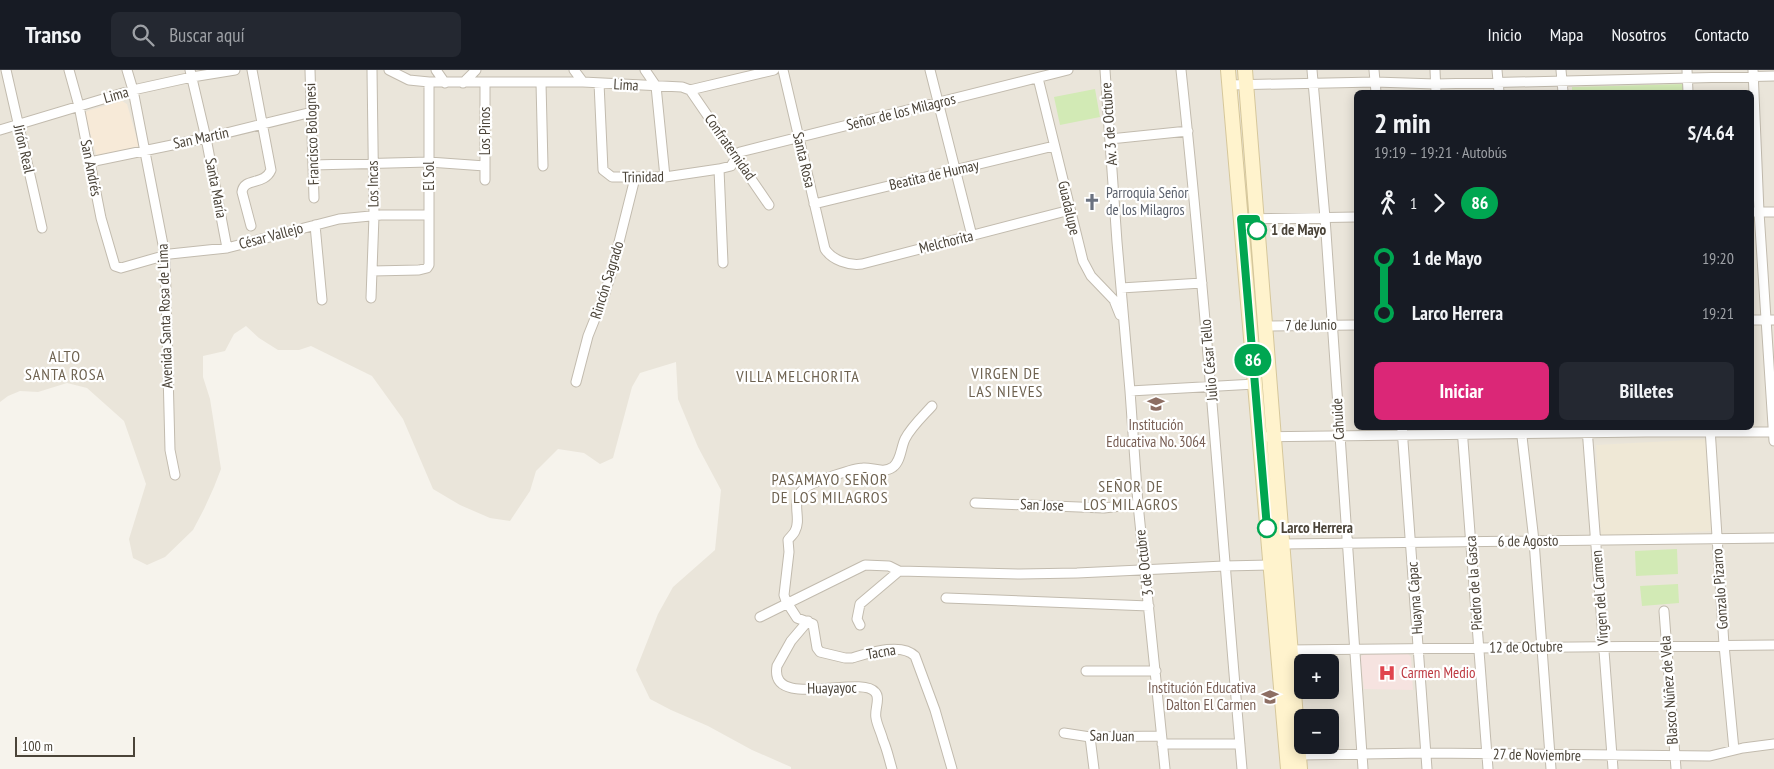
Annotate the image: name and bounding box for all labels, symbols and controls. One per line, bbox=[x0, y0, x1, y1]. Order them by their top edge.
search box bbox=[111, 12, 461, 57]
text: Transo bbox=[25, 19, 81, 50]
icon: search bbox=[129, 21, 157, 49]
text: Buscar aquí bbox=[169, 23, 245, 47]
text: Inicio bbox=[1488, 23, 1522, 46]
text: Mapa bbox=[1550, 23, 1583, 46]
text: Nosotros bbox=[1611, 23, 1666, 46]
text: Contacto bbox=[1694, 23, 1749, 46]
street label: Lima bbox=[613, 74, 639, 95]
street label: Lima bbox=[101, 82, 131, 107]
street label: Av. 3 de Octubre bbox=[1096, 82, 1121, 166]
street label: Francisco Bolognesi bbox=[300, 83, 323, 186]
street label: Señor de los Milagros bbox=[844, 89, 957, 134]
text: 2 min bbox=[1374, 104, 1431, 141]
street label: Los Pinos bbox=[475, 107, 494, 155]
street label: Confraternidad bbox=[701, 110, 760, 184]
text: S/4.64 bbox=[1688, 121, 1734, 145]
street label: Jirón Real bbox=[9, 122, 39, 176]
street label: San Martin bbox=[171, 122, 230, 153]
street label: Santa Rosa bbox=[789, 130, 820, 190]
street label: San Andrés bbox=[77, 138, 106, 198]
text: 19:19 – 19:21 · Autobús bbox=[1374, 142, 1507, 162]
street label: Beatita de Humay bbox=[887, 155, 981, 194]
street label: Santa María bbox=[201, 156, 232, 220]
street label: Los Incas bbox=[363, 160, 382, 208]
street label: El Sol bbox=[419, 161, 438, 191]
street label: Trinidad bbox=[622, 167, 664, 186]
street label: Guadalupe bbox=[1054, 179, 1085, 237]
place label: Parroquia Señor de los Milagros bbox=[1106, 183, 1189, 219]
icon: walk bbox=[1374, 189, 1402, 217]
icon: forward bbox=[1425, 189, 1453, 217]
text: 86 bbox=[1471, 191, 1488, 214]
church icon: Parroquia Señor de los Milagros bbox=[1082, 192, 1102, 212]
text: 1 bbox=[1410, 193, 1417, 213]
street label: César Vallejo bbox=[237, 218, 305, 253]
marker: 1 de Mayo bbox=[1247, 220, 1267, 240]
place label: 1 de Mayo bbox=[1271, 220, 1326, 239]
street label: Melchorita bbox=[917, 226, 975, 257]
street label: Rincón Sagrado bbox=[586, 239, 627, 321]
street label: Avenida Santa Rosa de Lima bbox=[152, 243, 177, 389]
text: 1 de Mayo bbox=[1412, 246, 1482, 270]
text: 19:20 bbox=[1702, 248, 1734, 268]
text: Larco Herrera bbox=[1412, 301, 1503, 325]
text: 19:21 bbox=[1702, 303, 1734, 323]
street label: 7 de Junio bbox=[1285, 315, 1337, 334]
street label: Julio César Tello bbox=[1195, 318, 1222, 403]
line badge: 86 bbox=[1230, 344, 1276, 376]
district label: ALTO SANTA ROSA bbox=[25, 346, 105, 384]
text: 86 bbox=[1244, 348, 1262, 371]
button: Iniciar bbox=[1374, 362, 1549, 420]
button: Billetes bbox=[1559, 362, 1734, 420]
district label: VIRGEN DE LAS NIEVES bbox=[969, 363, 1043, 401]
district label: VILLA MELCHORITA bbox=[735, 366, 860, 386]
school or university icon: Institución Educativa No. 3064 bbox=[1146, 394, 1166, 414]
street label: Cahuide bbox=[1327, 398, 1348, 440]
place label: Institución Educativa No. 3064 bbox=[1106, 415, 1206, 451]
district label: PASAMAYO SEÑOR DE LOS MILAGROS bbox=[771, 469, 889, 507]
district label: SEÑOR DE LOS MILAGROS bbox=[1083, 476, 1179, 514]
street label: San Jose bbox=[1020, 494, 1064, 515]
marker: Larco Herrera bbox=[1257, 518, 1277, 538]
place label: Larco Herrera bbox=[1281, 518, 1353, 537]
street label: 3 de Octubre bbox=[1130, 529, 1157, 597]
street label: 6 de Agosto bbox=[1497, 530, 1559, 551]
street label: Piedro de la Gasca bbox=[1461, 535, 1486, 631]
street label: Gonzalo Pizarro bbox=[1707, 548, 1732, 630]
street label: Virgen del Carmen bbox=[1587, 550, 1612, 647]
street label: Huayna Cápac bbox=[1402, 560, 1427, 635]
street label: Blasco Núñez de Vela bbox=[1655, 635, 1682, 745]
street label: 12 de Octubre bbox=[1489, 636, 1563, 657]
street label: Tacna bbox=[865, 640, 897, 663]
map controls bbox=[1294, 654, 1339, 754]
button: + bbox=[1294, 654, 1339, 699]
hospital icon: Carmen Medio bbox=[1377, 663, 1397, 683]
place label: Carmen Medio bbox=[1401, 663, 1476, 682]
street label: Huayayoc bbox=[807, 678, 858, 697]
place label: Institución Educativa Dalton El Carmen bbox=[1148, 678, 1256, 714]
school or university icon: Institución Educativa Dalton El Carmen bbox=[1260, 687, 1280, 707]
button: − bbox=[1294, 709, 1339, 754]
street label: San Juan bbox=[1089, 726, 1135, 745]
scale bar bbox=[15, 734, 135, 757]
text: 100 m bbox=[22, 737, 53, 755]
street label: 27 de Noviembre bbox=[1493, 744, 1581, 765]

